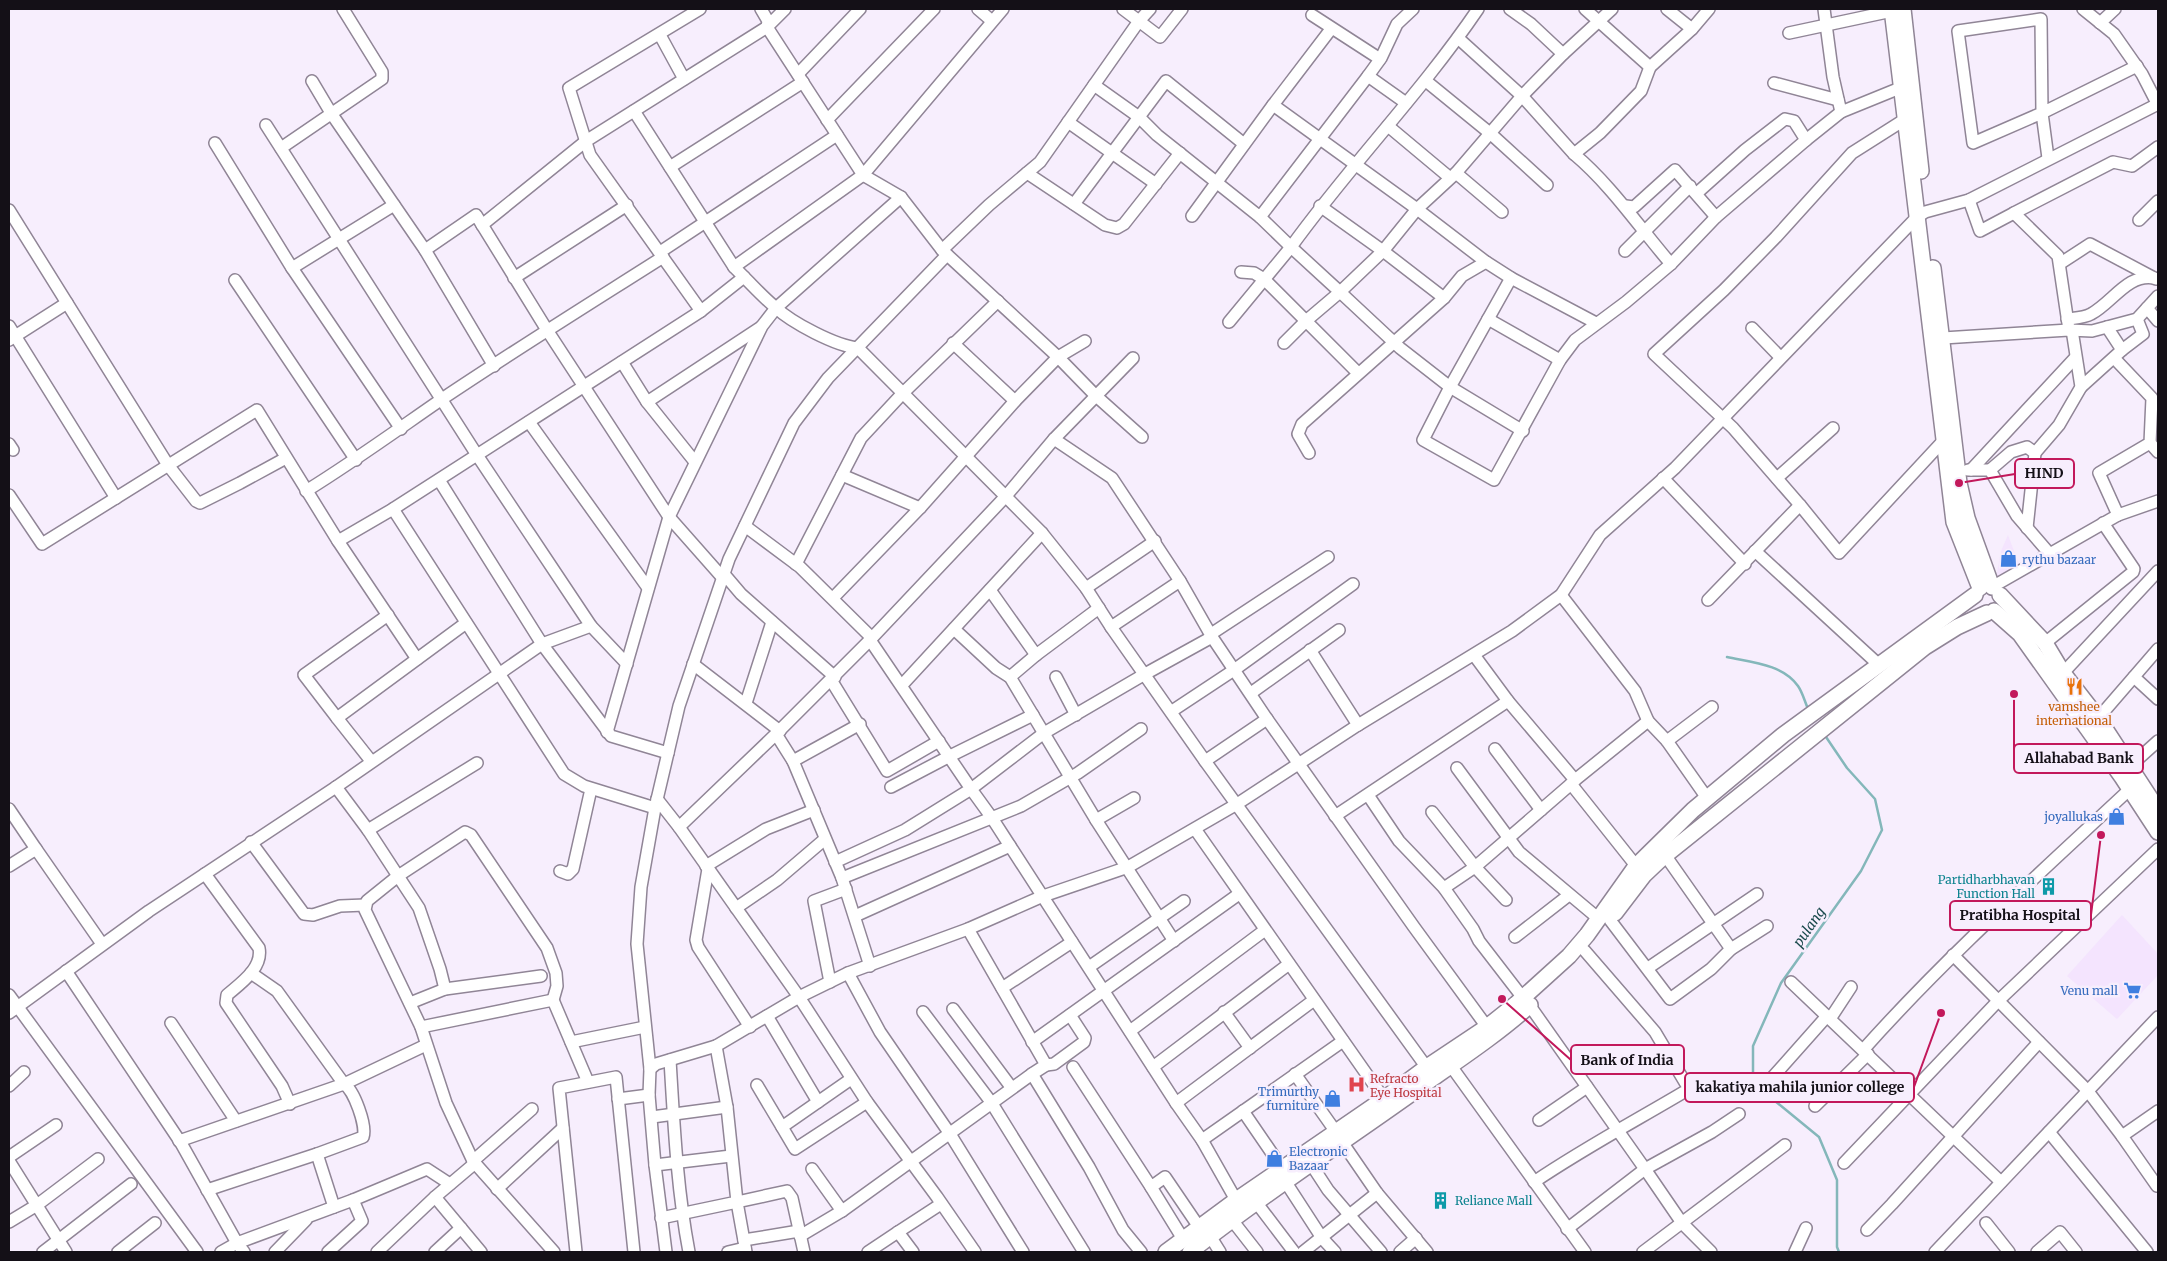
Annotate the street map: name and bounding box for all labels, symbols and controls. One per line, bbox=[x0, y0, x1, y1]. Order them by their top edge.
callout: HIND bbox=[2015, 459, 2074, 488]
text: HIND bbox=[2025, 464, 2064, 482]
shop icon: rythu bazaar bbox=[1998, 549, 2018, 569]
place label: rythu bazaar bbox=[2022, 552, 2097, 567]
restaurant icon: vamshee international bbox=[2064, 677, 2084, 697]
place label: vamshee international bbox=[2036, 699, 2112, 728]
callout: Allahabad Bank bbox=[2014, 744, 2143, 773]
text: Allahabad Bank bbox=[2024, 749, 2134, 767]
shop icon: joyallukas bbox=[2107, 806, 2127, 826]
place label: joyallukas bbox=[2043, 809, 2103, 824]
place label: Partidharbhavan Function Hall bbox=[1938, 872, 2035, 901]
building icon: Partidharbhavan Function Hall bbox=[2039, 876, 2059, 896]
callout: Pratibha Hospital bbox=[1950, 901, 2091, 930]
water label: pulang bbox=[1789, 904, 1829, 950]
text: Pratibha Hospital bbox=[1960, 906, 2081, 924]
supermarket icon: Venu mall bbox=[2122, 980, 2142, 1000]
place label: Venu mall bbox=[2059, 983, 2118, 998]
callout: Bank of India bbox=[1571, 1045, 1684, 1074]
text: Bank of India bbox=[1580, 1051, 1674, 1069]
place label: Refracto Eye Hospital bbox=[1370, 1071, 1442, 1100]
callout: kakatiya mahila junior college bbox=[1685, 1073, 1914, 1102]
hospital icon: Refracto Eye Hospital bbox=[1346, 1075, 1366, 1095]
text: kakatiya mahila junior college bbox=[1696, 1078, 1905, 1096]
place label: Trimurthy furniture bbox=[1258, 1084, 1319, 1113]
shop icon: Trimurthy furniture bbox=[1323, 1088, 1343, 1108]
place label: Electronic Bazaar bbox=[1289, 1144, 1348, 1173]
shop icon: Electronic Bazaar bbox=[1265, 1148, 1285, 1168]
building icon: Reliance Mall bbox=[1431, 1190, 1451, 1210]
place label: Reliance Mall bbox=[1455, 1193, 1533, 1208]

